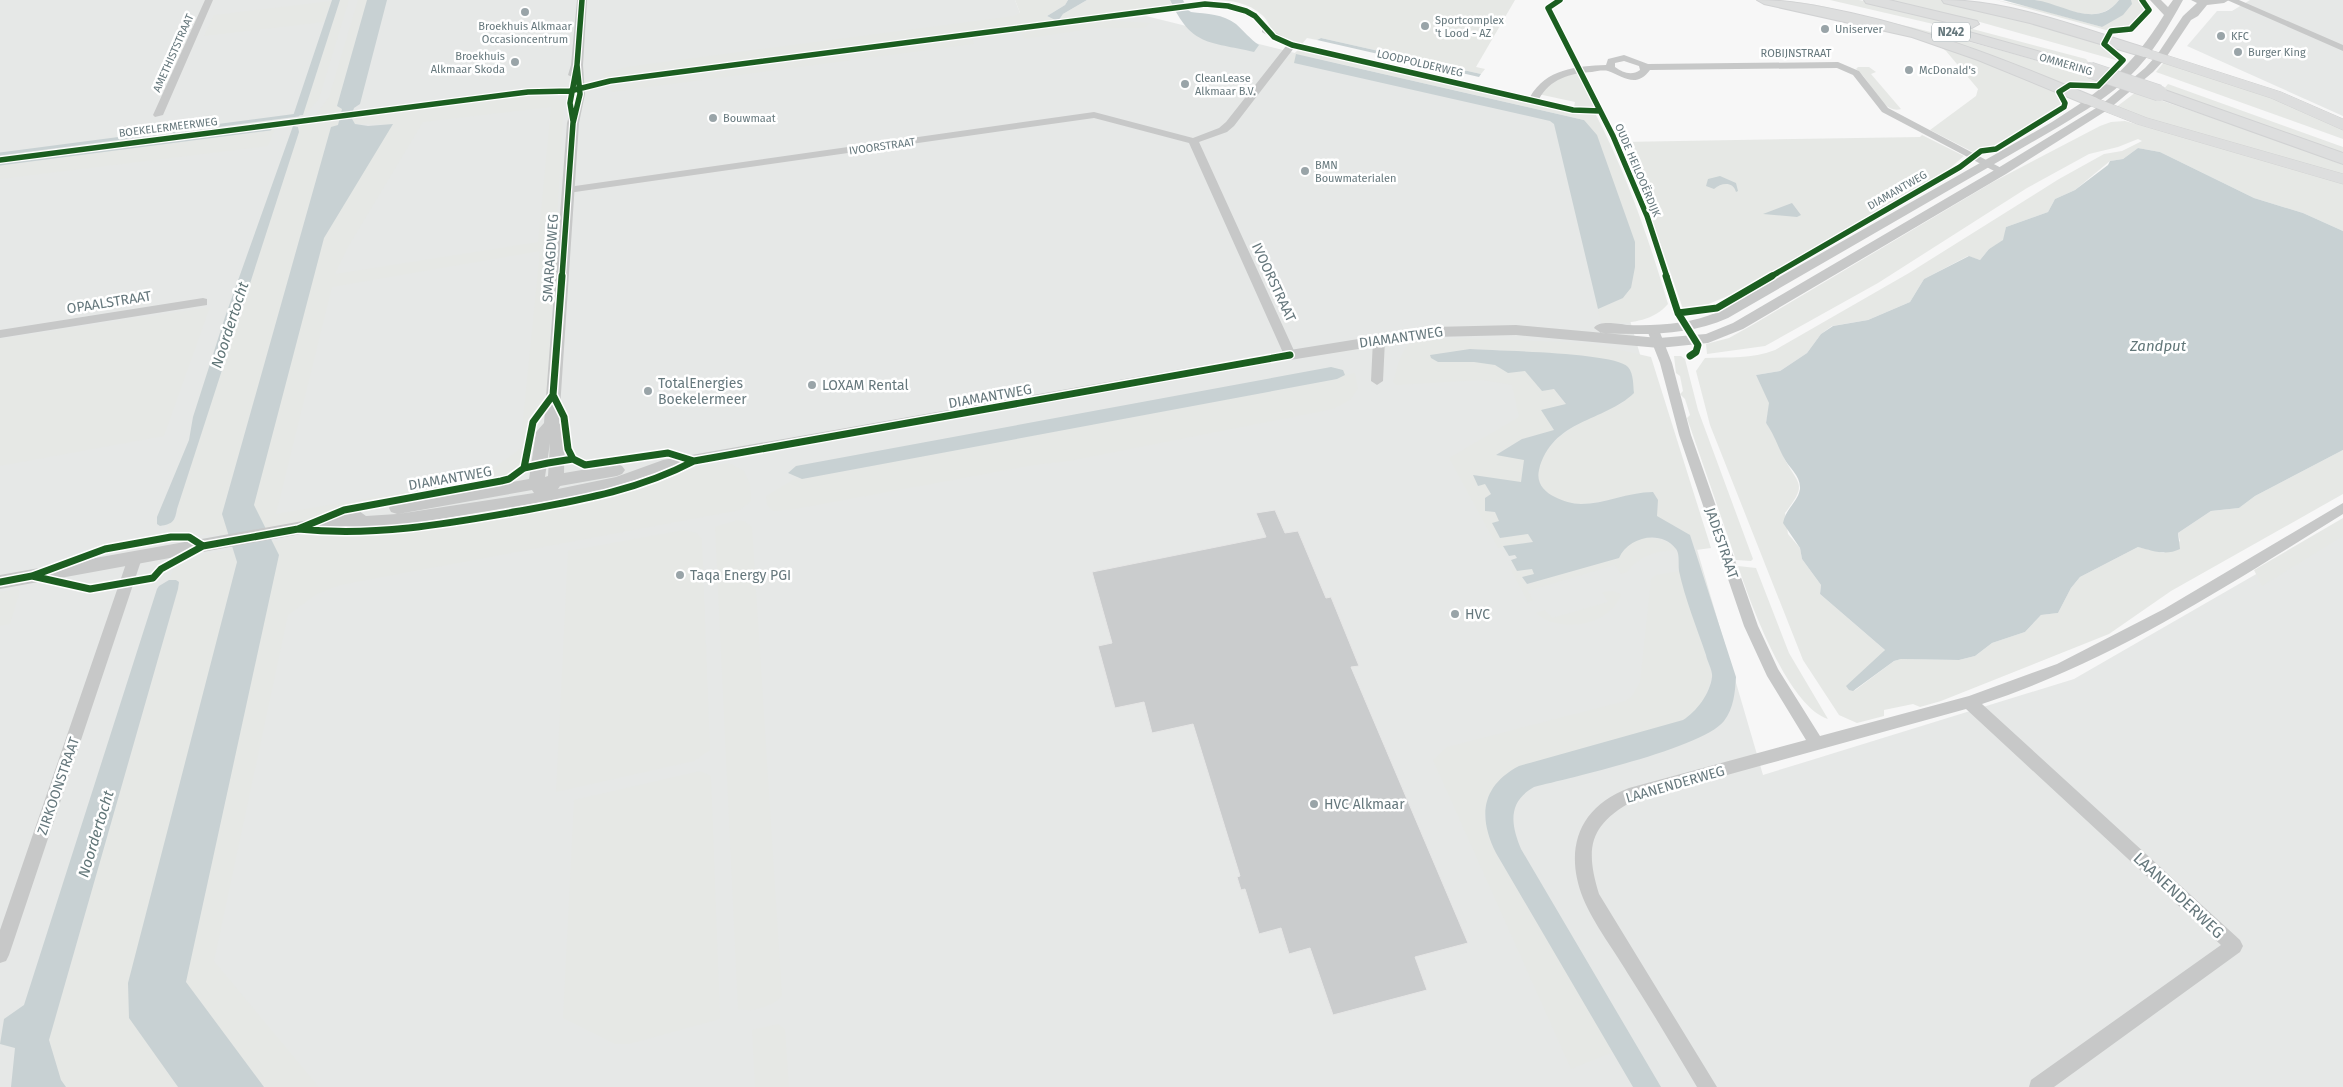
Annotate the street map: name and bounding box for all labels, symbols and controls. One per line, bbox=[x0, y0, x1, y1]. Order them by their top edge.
marker: Broekhuis Alkmaar Occasioncentrum bbox=[519, 6, 531, 18]
street label: AMETHISTSTRAAT bbox=[150, 12, 197, 94]
place label: Sportcomplex 't Lood - AZ bbox=[1435, 14, 1504, 40]
place label: Broekhuis Alkmaar Occasioncentrum bbox=[478, 20, 572, 46]
marker: Sportcomplex 't Lood - AZ bbox=[1419, 20, 1431, 32]
road number: N242 bbox=[1932, 22, 1970, 42]
marker: Uniserver bbox=[1819, 23, 1831, 35]
place label: Uniserver bbox=[1835, 23, 1884, 36]
marker: KFC bbox=[2215, 30, 2227, 42]
place label: KFC bbox=[2231, 30, 2249, 43]
marker: Burger King bbox=[2232, 46, 2244, 58]
place label: Burger King bbox=[2248, 46, 2306, 59]
street label: LOODPOLDERWEG bbox=[1375, 47, 1464, 80]
street label: ROBIJNSTRAAT bbox=[1761, 47, 1832, 60]
place label: Broekhuis Alkmaar Skoda bbox=[431, 50, 505, 76]
street label: OMMERING bbox=[2038, 51, 2094, 78]
marker: Broekhuis Alkmaar Skoda bbox=[509, 56, 521, 68]
marker: McDonald's bbox=[1903, 64, 1915, 76]
place label: McDonald's bbox=[1919, 64, 1976, 77]
place label: CleanLease Alkmaar B.V. bbox=[1195, 72, 1256, 98]
marker: CleanLease Alkmaar B.V. bbox=[1179, 78, 1191, 90]
marker: Bouwmaat bbox=[707, 112, 719, 124]
place label: Bouwmaat bbox=[723, 112, 776, 125]
street label: BOEKELERMEERWEG bbox=[118, 115, 218, 140]
street label: OUDE HEILOOËRDIJK bbox=[1612, 121, 1664, 219]
street label: IVOORSTRAAT bbox=[848, 135, 916, 158]
place label: BMN Bouwmaterialen bbox=[1315, 159, 1396, 185]
marker: BMN Bouwmaterialen bbox=[1299, 165, 1311, 177]
street label: DIAMANTWEG bbox=[1865, 168, 1929, 213]
street label: SMARAGDWEG bbox=[539, 213, 562, 303]
street label: IVOORSTRAAT bbox=[1248, 240, 1300, 325]
water label: Noordertocht bbox=[208, 279, 253, 371]
street label: OPAALSTRAAT bbox=[66, 287, 153, 318]
street label: DIAMANTWEG bbox=[1358, 323, 1444, 352]
water label: Zandput bbox=[2129, 337, 2187, 355]
place label: TotalEnergies Boekelermeer bbox=[658, 375, 747, 408]
place label: LOXAM Rental bbox=[822, 377, 909, 394]
marker: LOXAM Rental bbox=[806, 379, 818, 391]
street label: DIAMANTWEG bbox=[947, 381, 1033, 412]
marker: TotalEnergies Boekelermeer bbox=[642, 385, 654, 397]
street label: DIAMANTWEG bbox=[407, 463, 493, 494]
street label: JADESTRAAT bbox=[1701, 505, 1742, 582]
place label: Taqa Energy PGI bbox=[690, 567, 791, 584]
marker: Taqa Energy PGI bbox=[674, 569, 686, 581]
place label: HVC bbox=[1465, 606, 1490, 623]
marker: HVC bbox=[1449, 608, 1461, 620]
street label: ZIRKOONSTRAAT bbox=[34, 734, 83, 837]
street label: LAANENDERWEG bbox=[1624, 762, 1727, 807]
water label: Noordertocht bbox=[74, 788, 118, 880]
place label: HVC Alkmaar bbox=[1324, 796, 1405, 813]
marker: HVC Alkmaar bbox=[1308, 798, 1320, 810]
street label: LAANENDERWEG bbox=[2129, 849, 2228, 942]

